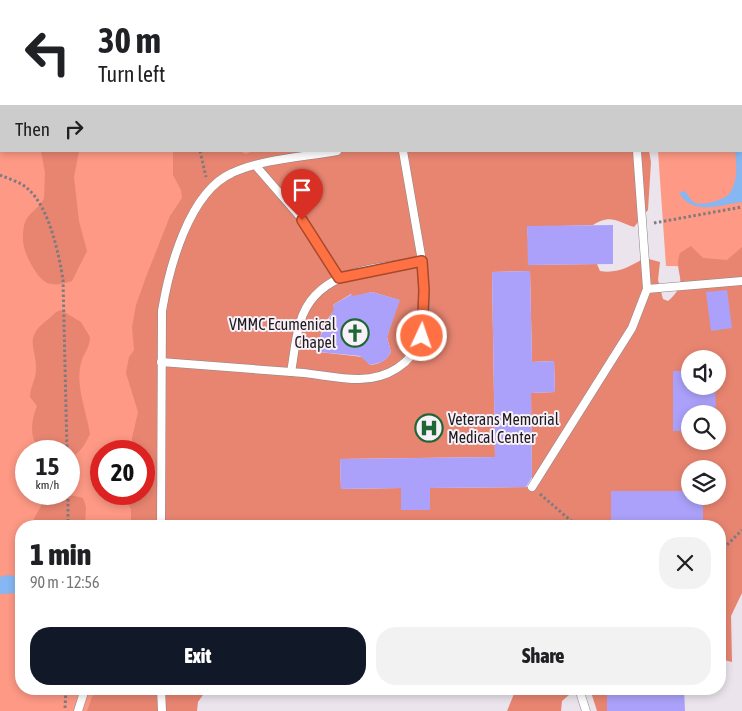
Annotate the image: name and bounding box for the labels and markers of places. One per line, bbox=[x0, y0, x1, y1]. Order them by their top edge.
pin bbox=[281, 169, 323, 220]
place label: VMMC Ecumenical Chapel bbox=[229, 315, 337, 352]
church icon: VMMC Ecumenical Chapel bbox=[340, 318, 370, 348]
place label: Veterans Memorial Medical Center bbox=[448, 410, 560, 446]
hospital icon: Veterans Memorial Medical Center bbox=[414, 413, 444, 443]

